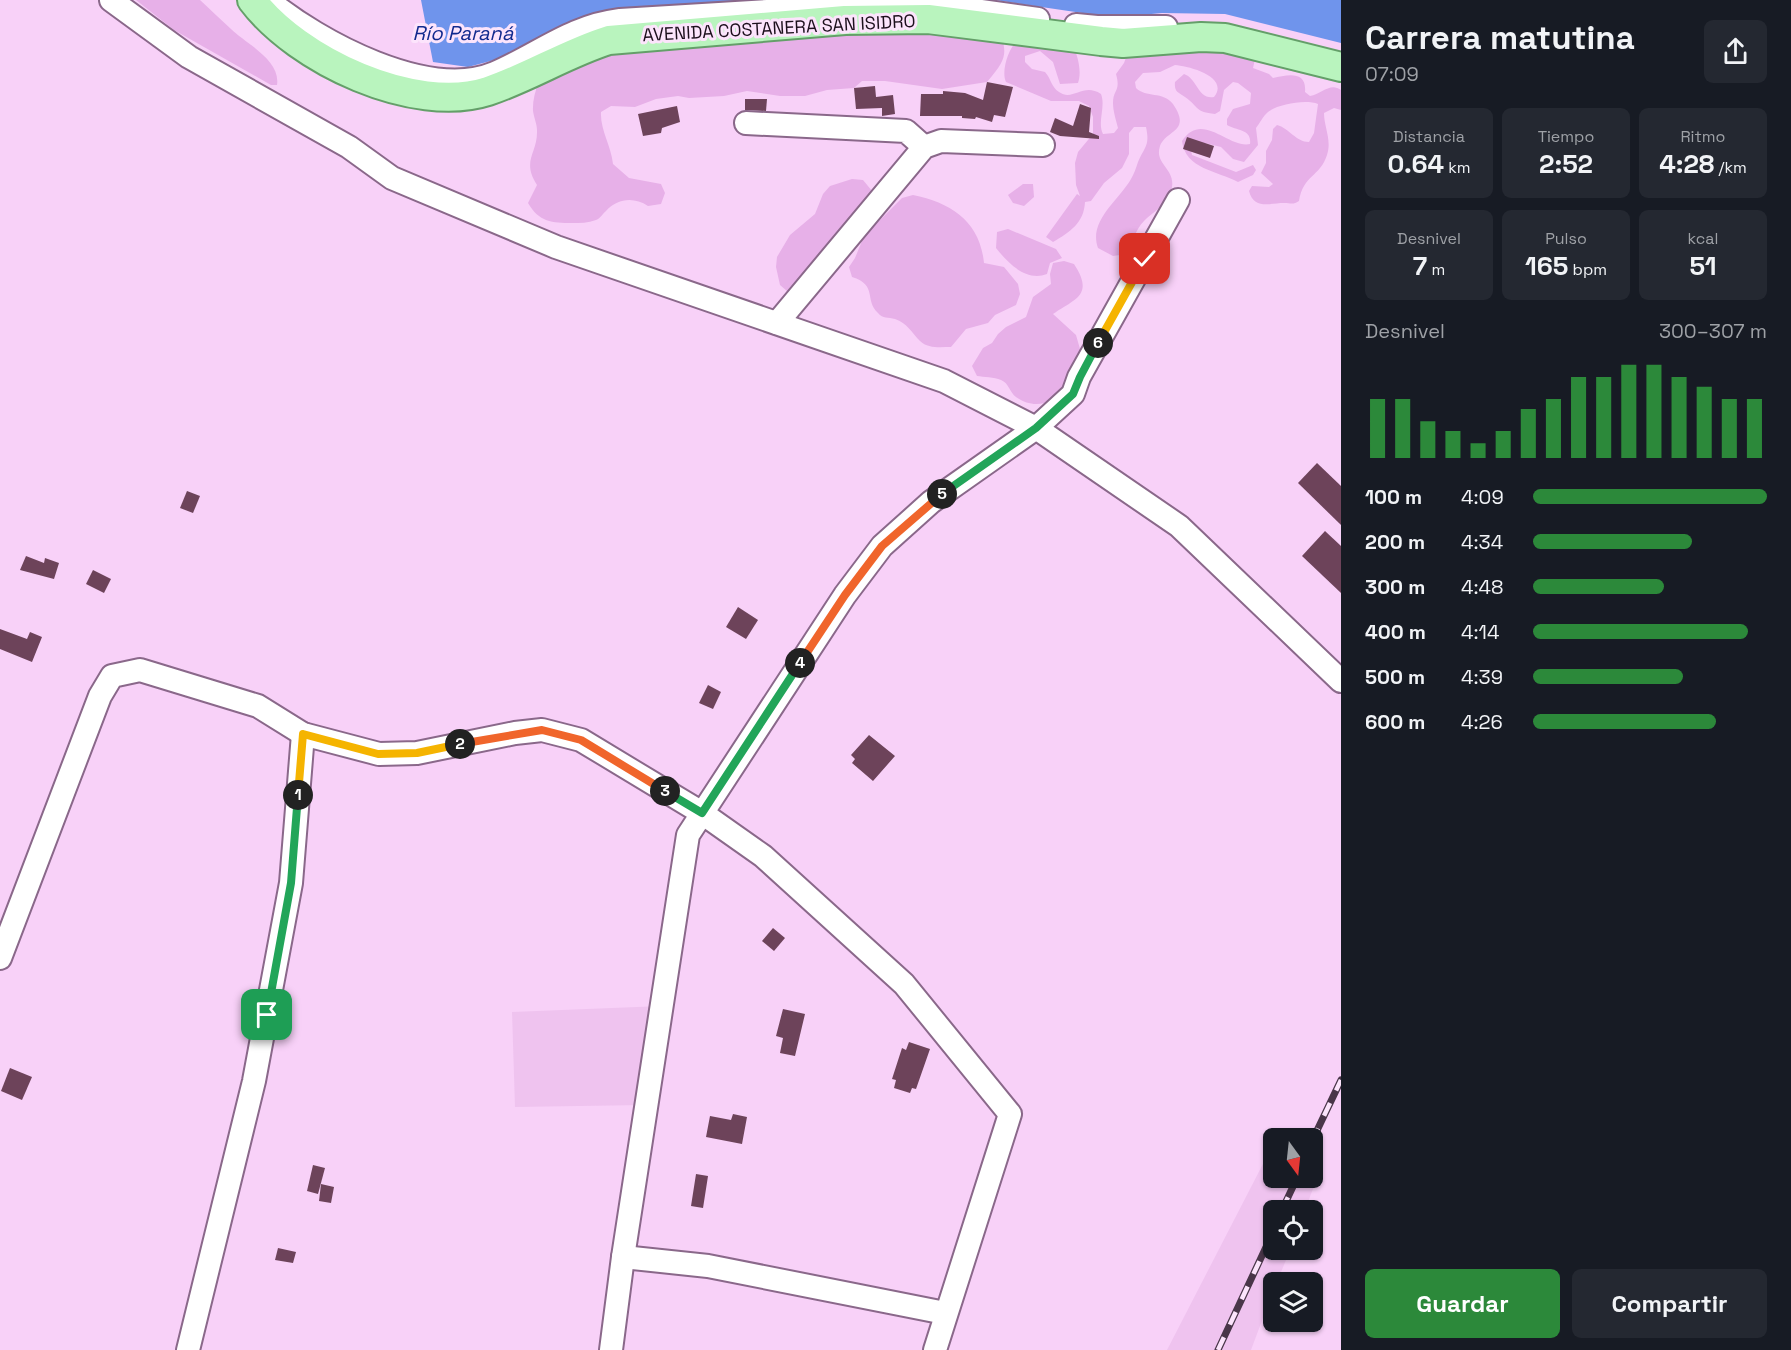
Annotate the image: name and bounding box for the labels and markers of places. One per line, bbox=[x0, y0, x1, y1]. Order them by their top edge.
pin bbox=[1119, 233, 1170, 284]
pin: 6 bbox=[1083, 328, 1113, 358]
pin: 5 bbox=[927, 479, 957, 509]
pin: 4 bbox=[785, 648, 815, 678]
pin: 2 bbox=[445, 729, 475, 759]
pin: 3 bbox=[650, 776, 680, 806]
pin: 1 bbox=[283, 780, 313, 810]
pin bbox=[241, 989, 292, 1040]

